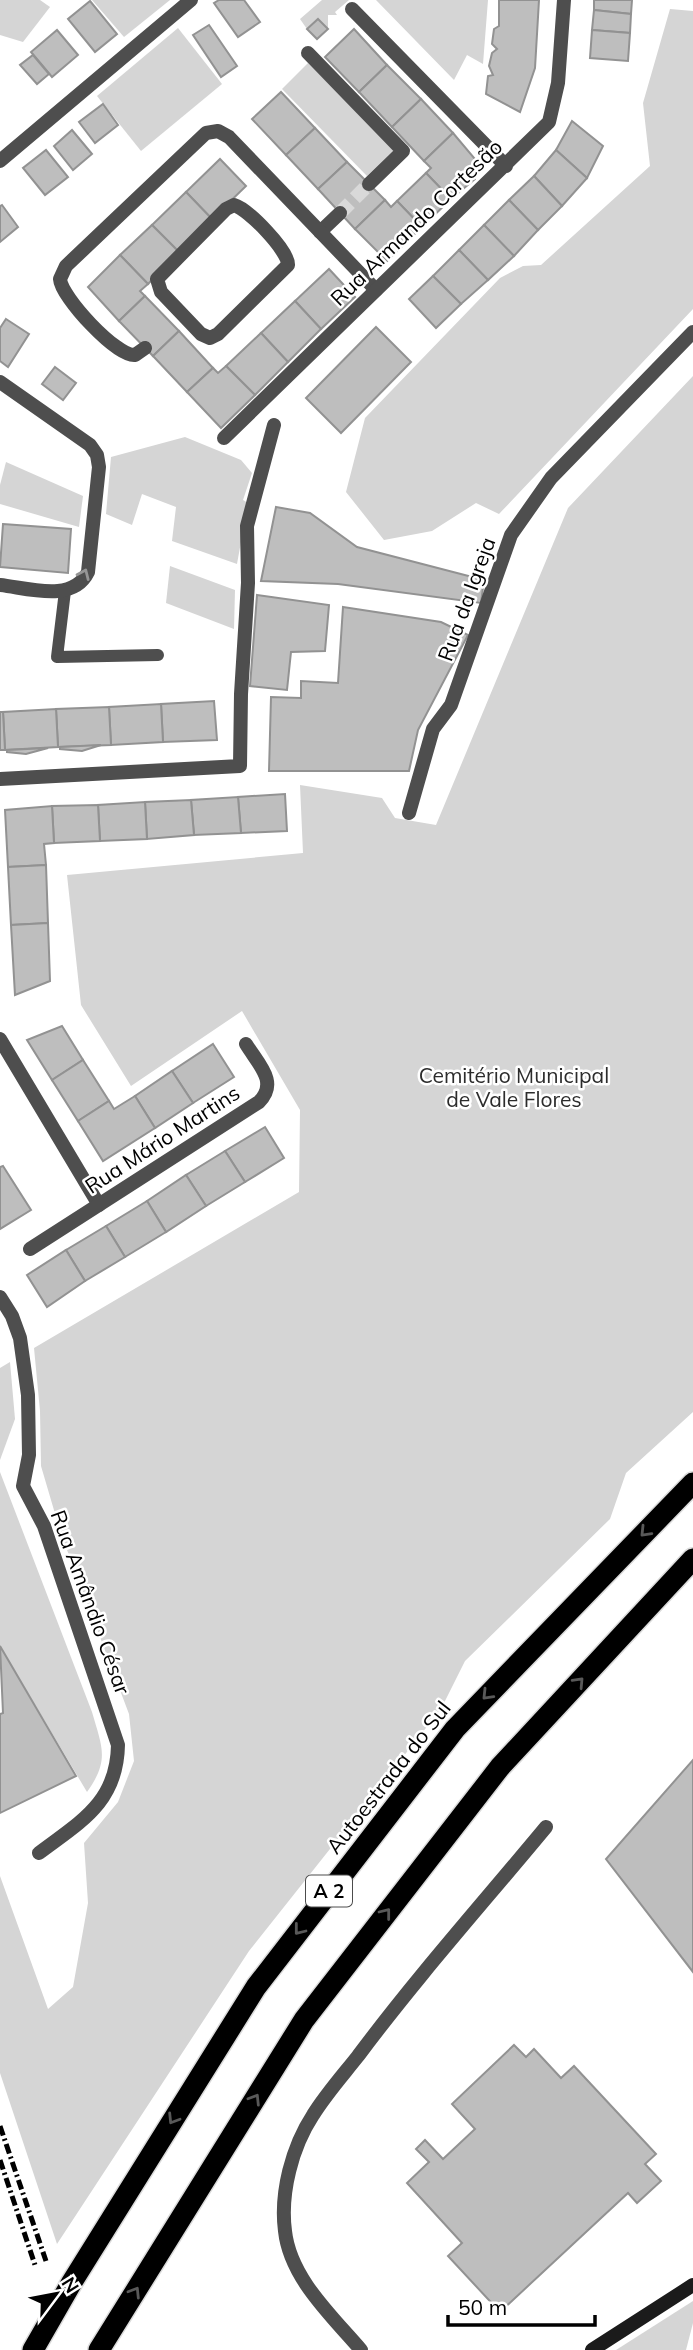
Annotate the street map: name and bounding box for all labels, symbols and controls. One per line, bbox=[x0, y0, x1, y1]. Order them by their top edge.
street label: Rua Armando Cortesão bbox=[325, 133, 507, 311]
street label: Rua da Igreja bbox=[432, 533, 500, 665]
one-way arrow bbox=[75, 569, 89, 582]
park label: Cemitério Municipal de Vale Flores bbox=[419, 1062, 609, 1112]
street label: Rua Mário Martins bbox=[80, 1079, 244, 1199]
street label: Rua Amândio César bbox=[46, 1506, 137, 1698]
one-way arrow bbox=[641, 1524, 654, 1537]
one-way arrow bbox=[570, 1677, 583, 1690]
one-way arrow bbox=[483, 1687, 496, 1700]
street label: Autoestrada do Sul bbox=[320, 1695, 456, 1859]
road number: A 2 bbox=[306, 1876, 352, 1907]
one-way arrow bbox=[378, 1909, 391, 1921]
one-way arrow bbox=[295, 1923, 308, 1935]
one-way arrow bbox=[247, 2093, 260, 2106]
one-way arrow bbox=[168, 2112, 181, 2125]
north arrow bbox=[21, 2259, 91, 2329]
text: N bbox=[56, 2273, 84, 2297]
scale bar bbox=[448, 2284, 595, 2328]
one-way arrow bbox=[126, 2286, 139, 2299]
text: 50 m bbox=[458, 2294, 507, 2320]

